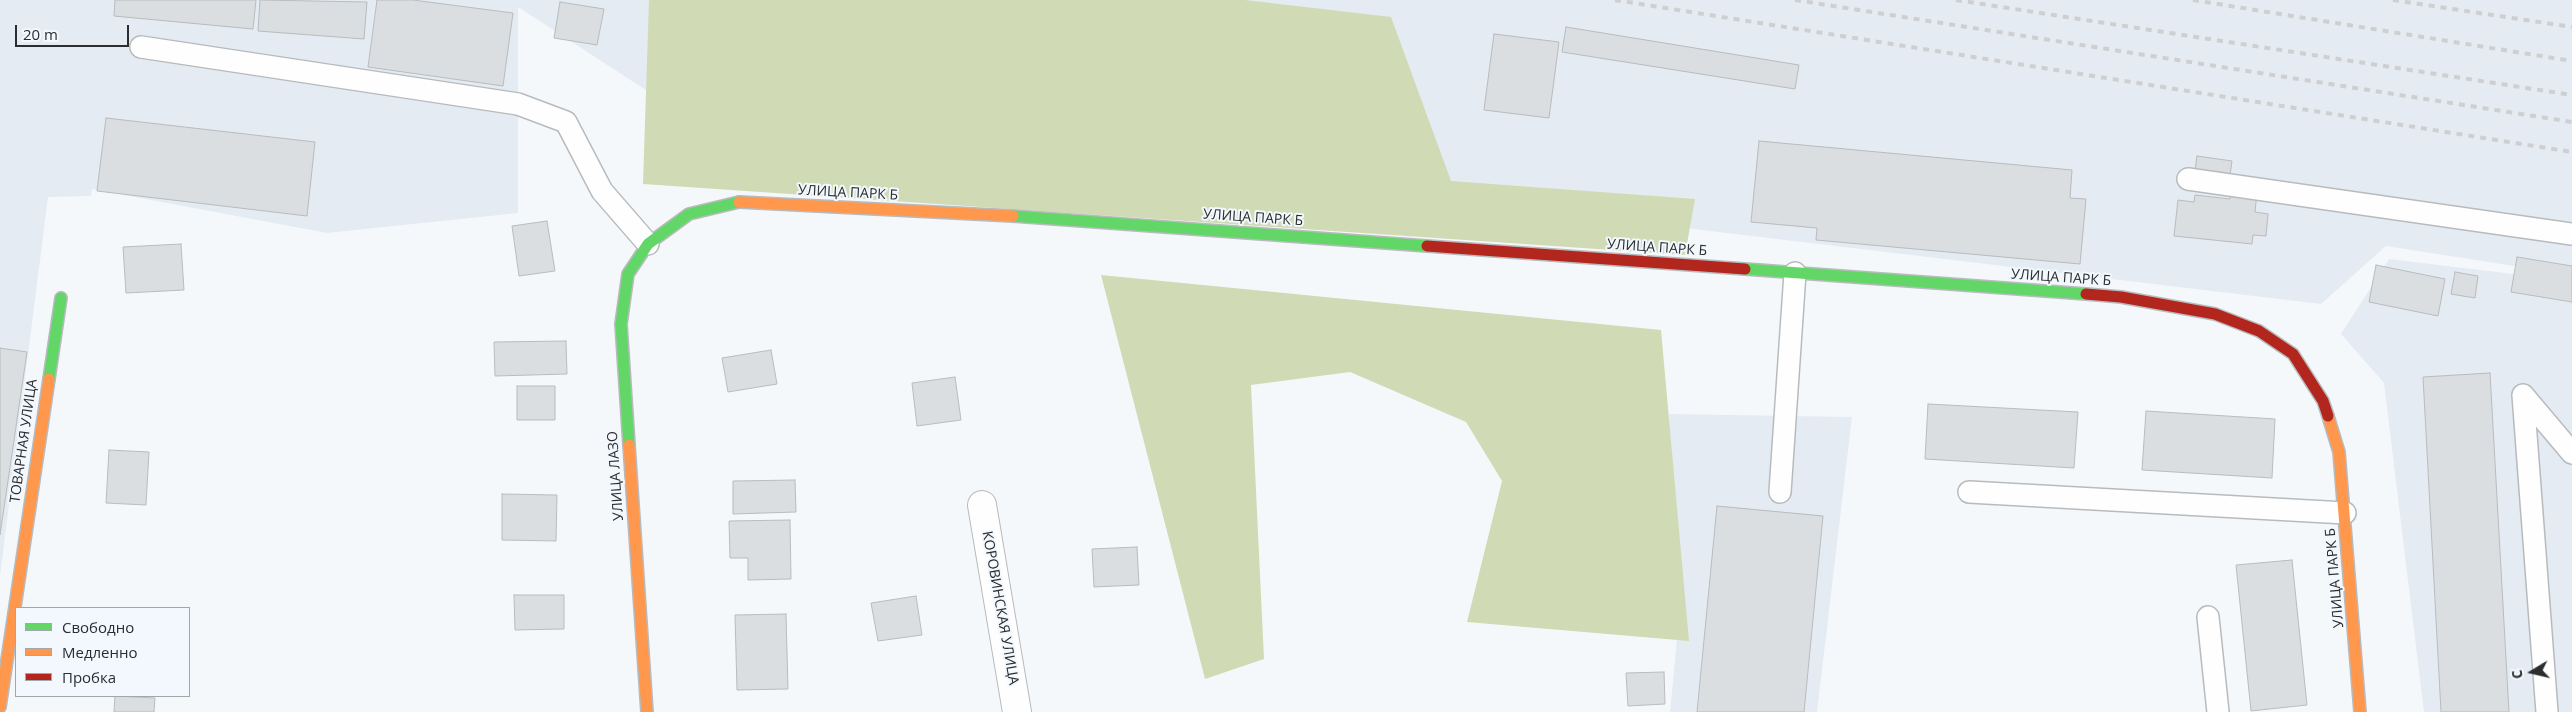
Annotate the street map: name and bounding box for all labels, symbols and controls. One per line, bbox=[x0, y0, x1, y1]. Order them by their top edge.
scale bar bbox=[18, 15, 131, 47]
text: 20 m bbox=[23, 24, 58, 44]
street label: УЛИЦА ПАРК Б bbox=[798, 182, 898, 204]
street label: УЛИЦА ПАРК Б bbox=[1202, 206, 1304, 230]
street label: УЛИЦА ПАРК Б bbox=[1606, 236, 1708, 260]
street label: УЛИЦА ПАРК Б bbox=[2010, 266, 2112, 290]
street label: ТОВАРНАЯ УЛИЦА bbox=[7, 378, 41, 504]
street label: УЛИЦА ЛАЗО bbox=[604, 431, 628, 521]
street label: УЛИЦА ПАРК Б bbox=[2322, 527, 2348, 629]
street label: КОРОВИНСКАЯ УЛИЦА bbox=[978, 530, 1022, 686]
legend bbox=[15, 607, 190, 697]
text: Свободно bbox=[62, 617, 134, 637]
text: Медленно bbox=[62, 642, 138, 662]
north arrow bbox=[2507, 647, 2557, 697]
text: Пробка bbox=[62, 667, 116, 687]
text: С bbox=[2507, 669, 2527, 680]

